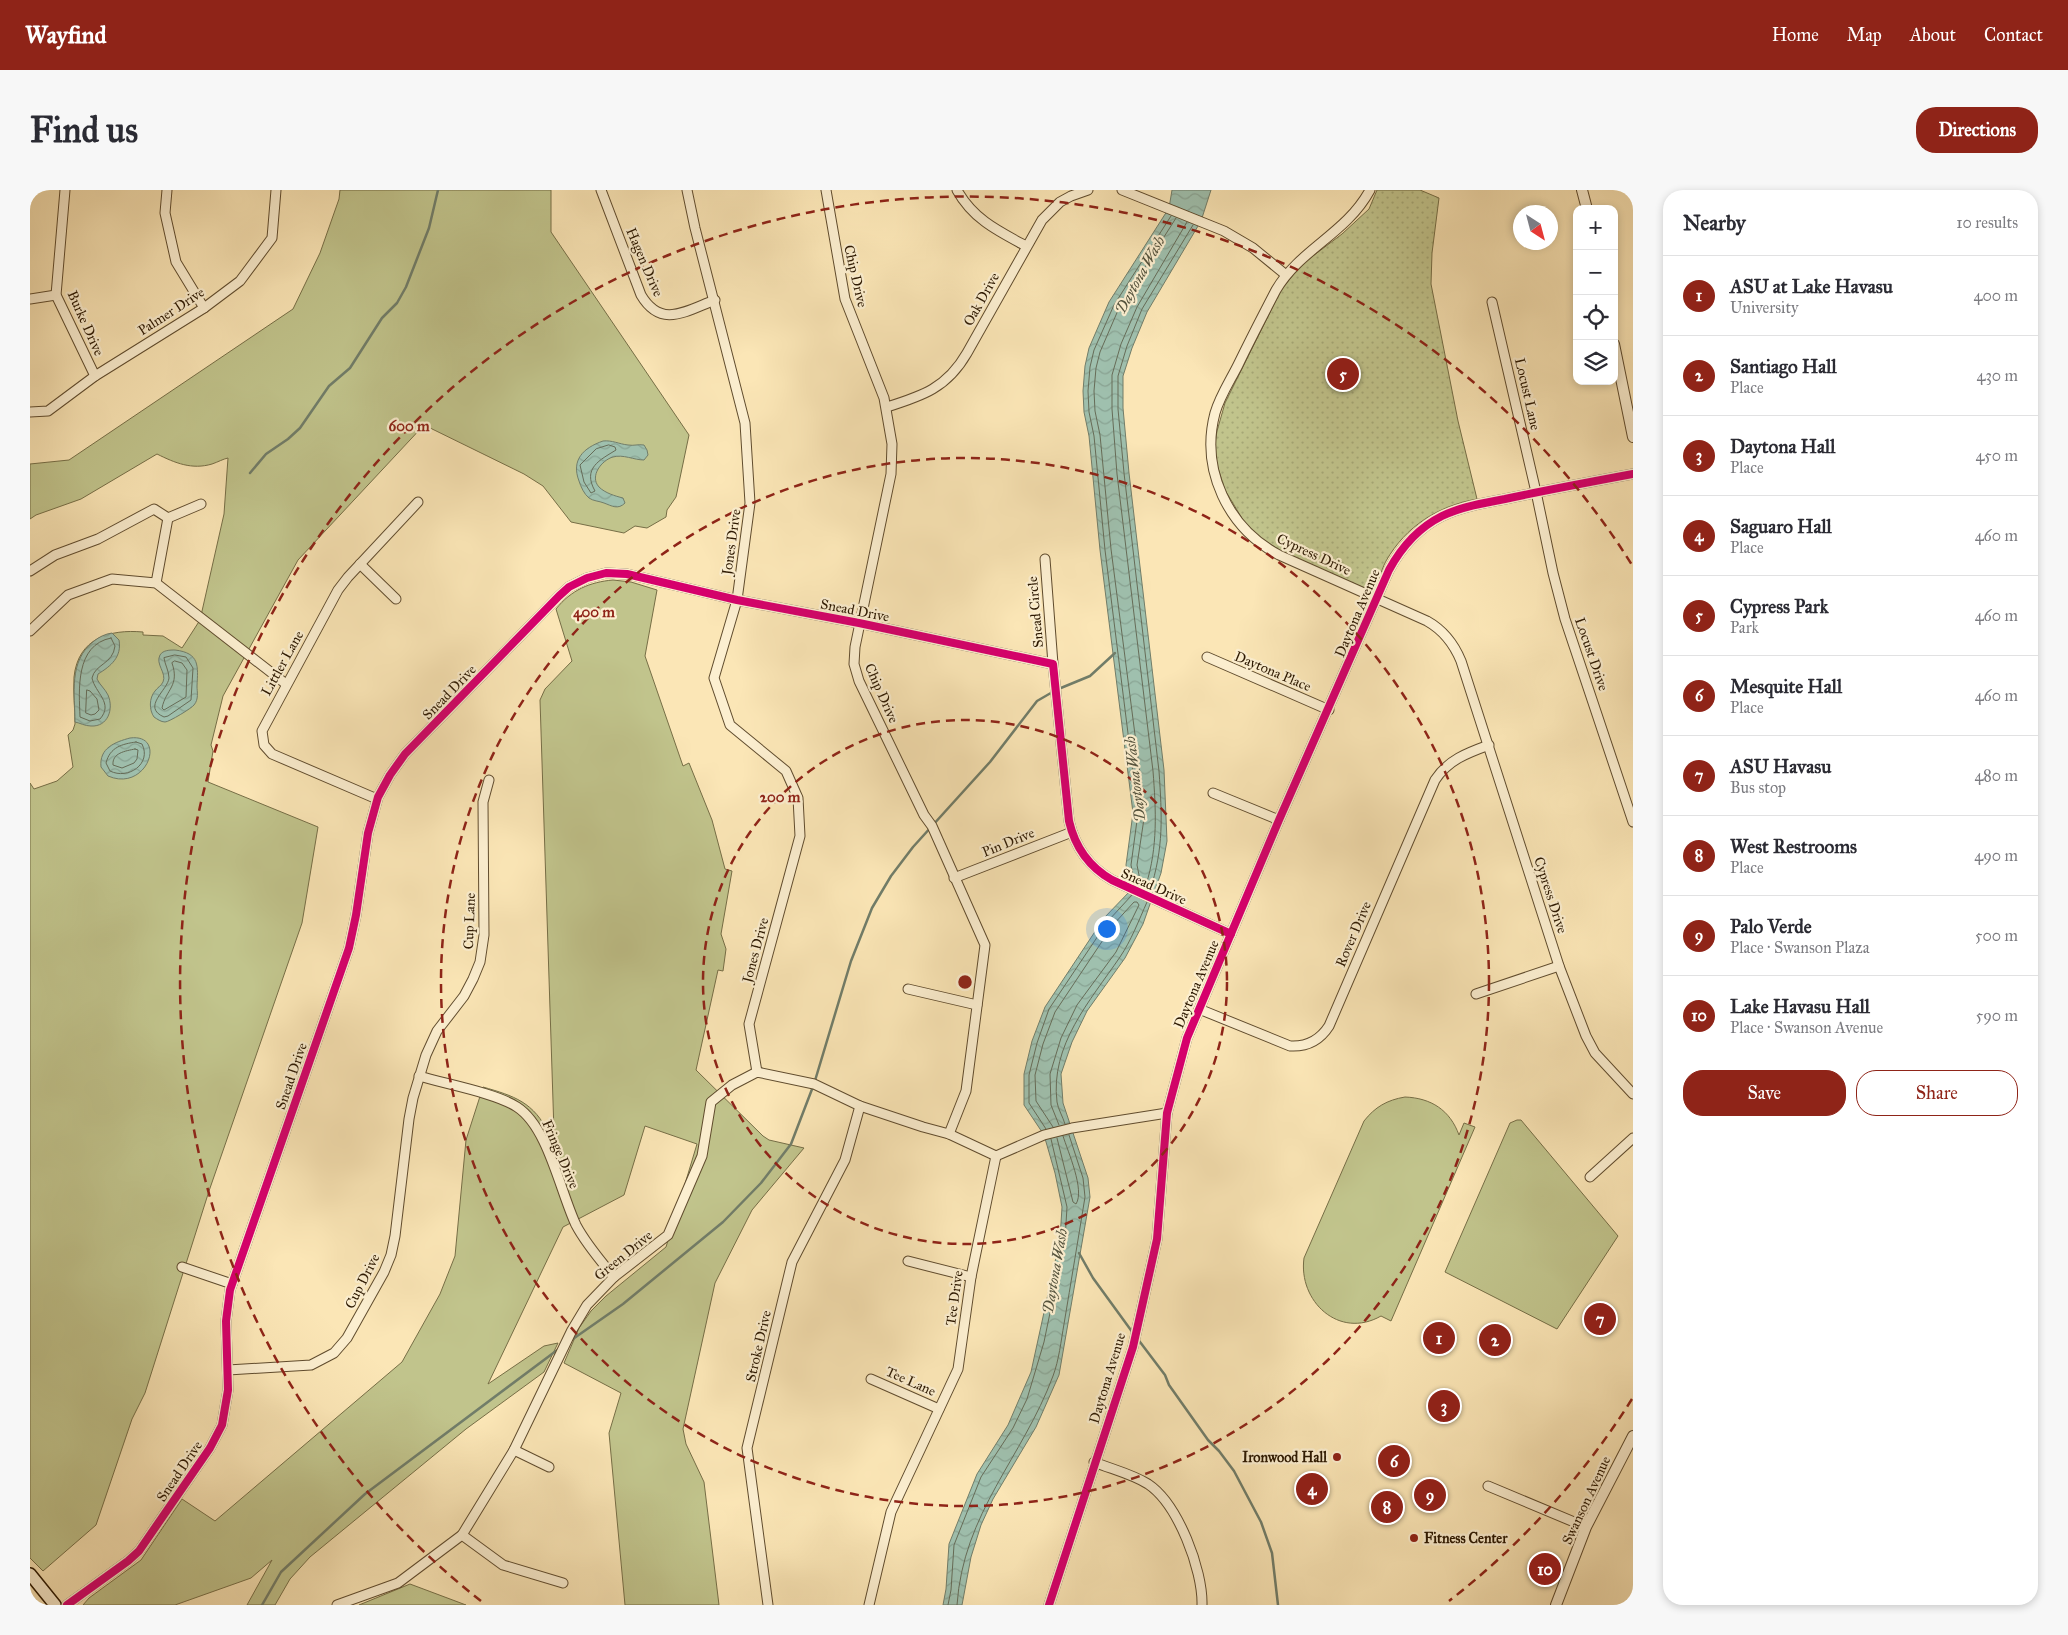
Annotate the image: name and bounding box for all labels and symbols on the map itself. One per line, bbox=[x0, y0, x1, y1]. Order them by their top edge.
north arrow bbox=[1513, 205, 1558, 250]
street label: Hagen Drive bbox=[622, 225, 667, 299]
water label: Daytona Wash bbox=[1111, 232, 1169, 317]
street label: Chip Drive bbox=[840, 243, 871, 309]
street label: Oak Drive bbox=[960, 269, 1003, 329]
street label: Palmer Drive bbox=[135, 284, 208, 339]
street label: Burke Drive bbox=[64, 288, 108, 359]
pin: 5 bbox=[1327, 355, 1359, 393]
street label: Locust Lane bbox=[1511, 356, 1544, 432]
text: 600 m bbox=[389, 417, 430, 435]
street label: Jones Drive bbox=[718, 508, 746, 578]
street label: Cypress Drive bbox=[1274, 530, 1354, 579]
street label: Daytona Avenue bbox=[1331, 566, 1384, 660]
street label: Snead Circle bbox=[1024, 575, 1047, 648]
street label: Snead Drive bbox=[819, 595, 891, 626]
text: 400 m bbox=[573, 603, 615, 622]
street label: Locust Drive bbox=[1571, 615, 1612, 693]
street label: Littler Lane bbox=[258, 628, 307, 699]
street label: Daytona Place bbox=[1232, 648, 1314, 695]
street label: Snead Drive bbox=[419, 661, 480, 723]
street label: Chip Drive bbox=[861, 661, 902, 726]
water label: Daytona Wash bbox=[1121, 735, 1149, 823]
text: 200 m bbox=[760, 788, 801, 806]
street label: Pin Drive bbox=[980, 824, 1037, 861]
street label: Cypress Drive bbox=[1530, 855, 1571, 936]
street label: Snead Drive bbox=[1118, 865, 1189, 908]
street label: Cup Lane bbox=[460, 892, 479, 950]
street label: Rover Drive bbox=[1332, 899, 1375, 970]
street label: Jones Drive bbox=[738, 916, 773, 987]
your location bbox=[1094, 916, 1120, 942]
street label: Daytona Avenue bbox=[1170, 937, 1223, 1031]
centre of rings bbox=[956, 973, 974, 991]
street label: Snead Drive bbox=[272, 1040, 311, 1112]
street label: Fringe Drive bbox=[538, 1117, 583, 1191]
water label: Daytona Wash bbox=[1039, 1226, 1071, 1315]
street label: Green Drive bbox=[591, 1227, 656, 1284]
street label: Cup Drive bbox=[341, 1251, 384, 1312]
street label: Tee Drive bbox=[942, 1269, 967, 1327]
pin: 7 bbox=[1584, 1300, 1616, 1338]
street label: Stroke Drive bbox=[742, 1309, 775, 1384]
pin: 1 bbox=[1423, 1319, 1455, 1357]
pin: 2 bbox=[1479, 1321, 1511, 1359]
street label: Daytona Avenue bbox=[1086, 1331, 1129, 1426]
street label: Tee Lane bbox=[883, 1363, 939, 1400]
pin: 3 bbox=[1428, 1387, 1460, 1425]
street label: Snead Drive bbox=[153, 1437, 206, 1505]
pin: 6 bbox=[1378, 1442, 1410, 1480]
place label: Ironwood Hall bbox=[1242, 1449, 1328, 1466]
marker: Ironwood Hall bbox=[1331, 1451, 1343, 1463]
street label: Swanson Avenue bbox=[1559, 1453, 1614, 1547]
pin: 4 bbox=[1296, 1470, 1328, 1508]
pin: 9 bbox=[1414, 1476, 1446, 1514]
pin: 8 bbox=[1371, 1488, 1403, 1526]
place label: Fitness Center bbox=[1424, 1530, 1508, 1547]
marker: Fitness Center bbox=[1408, 1532, 1420, 1544]
pin: 10 bbox=[1529, 1550, 1561, 1588]

